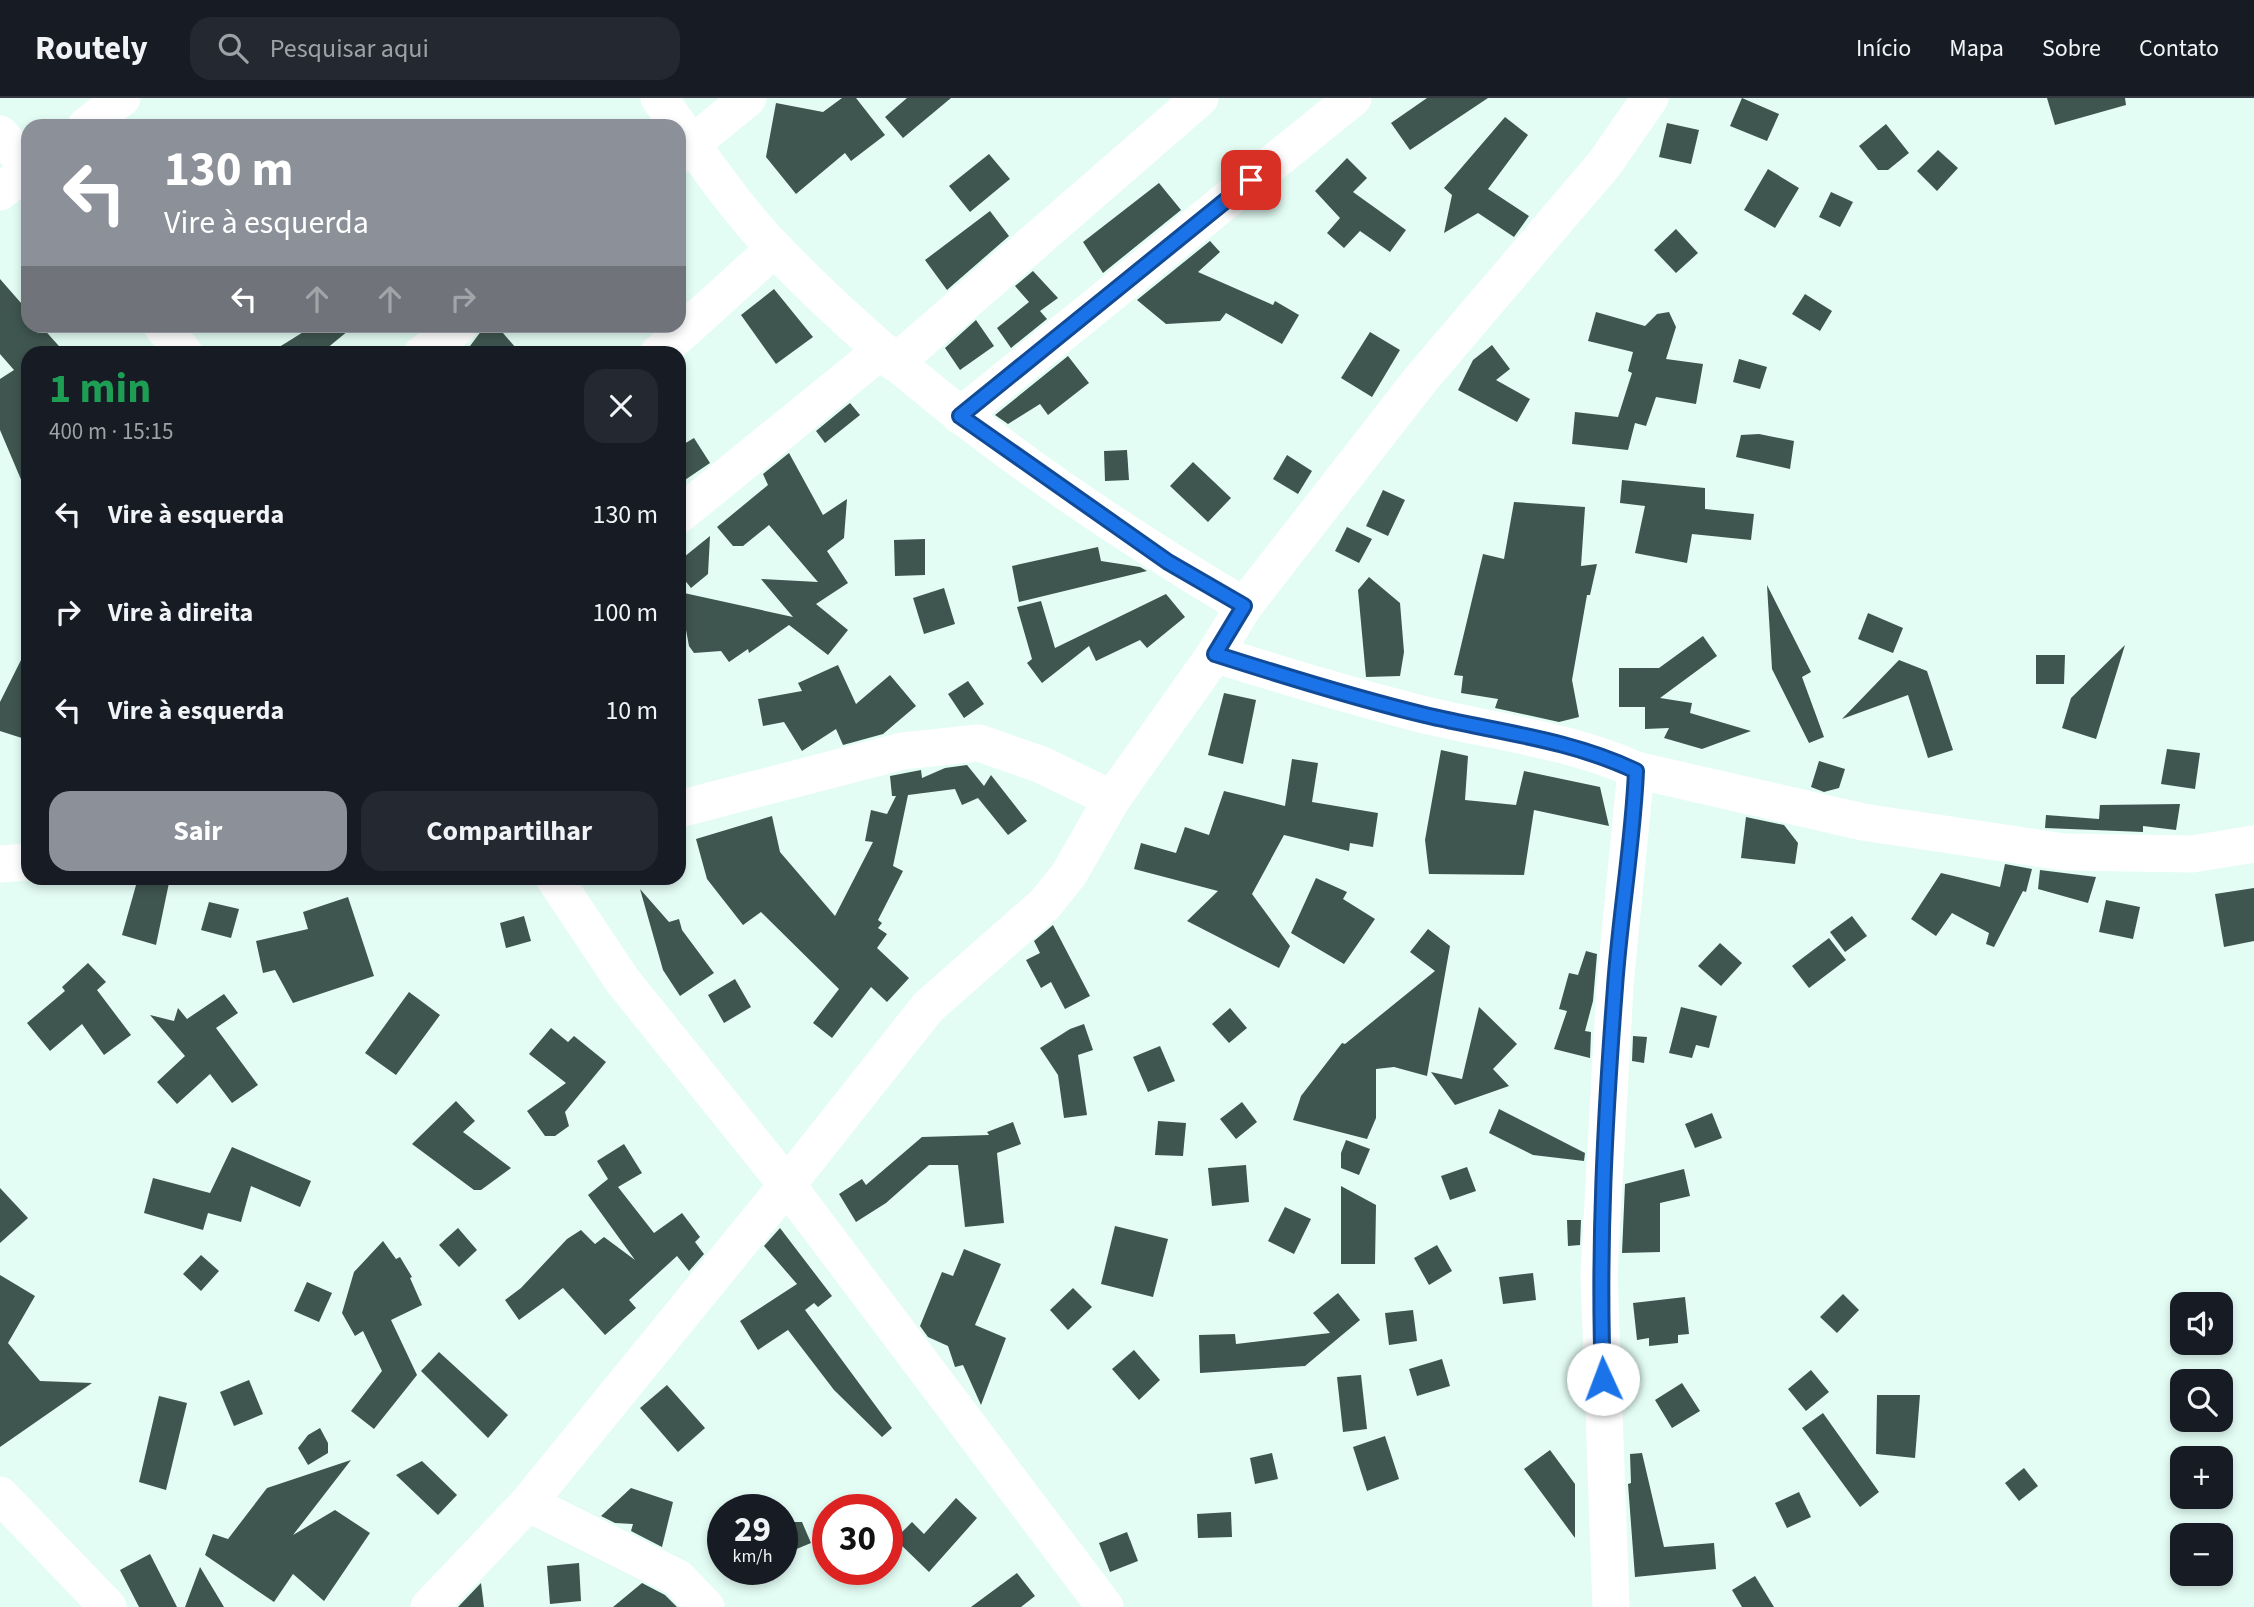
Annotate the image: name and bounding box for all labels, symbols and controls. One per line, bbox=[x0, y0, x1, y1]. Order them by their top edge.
search box bbox=[190, 17, 680, 80]
text: Routely bbox=[35, 25, 148, 72]
icon: search bbox=[214, 29, 252, 67]
text: Pesquisar aqui bbox=[270, 30, 429, 67]
text: Início bbox=[1856, 31, 1911, 66]
text: Mapa bbox=[1949, 31, 2004, 66]
text: Sobre bbox=[2042, 31, 2101, 66]
text: Contato bbox=[2139, 31, 2219, 66]
text: 130 m bbox=[164, 135, 293, 205]
icon: left bbox=[49, 147, 140, 238]
pin bbox=[1221, 150, 1281, 210]
icon: arrive bbox=[1232, 161, 1270, 199]
text: Vire à esquerda bbox=[164, 200, 369, 246]
icon: left bbox=[225, 280, 263, 318]
icon: ahead bbox=[298, 280, 336, 318]
icon: ahead bbox=[371, 280, 409, 318]
icon: right bbox=[444, 280, 482, 318]
text: 1 min bbox=[49, 359, 151, 419]
button: close bbox=[584, 369, 658, 443]
text: 400 m · 15:15 bbox=[49, 415, 173, 448]
icon: left bbox=[49, 495, 87, 533]
text: Vire à esquerda bbox=[108, 496, 284, 533]
text: 130 m bbox=[592, 496, 658, 533]
icon: right bbox=[49, 593, 87, 631]
text: Vire à direita bbox=[108, 594, 253, 631]
text: 100 m bbox=[592, 594, 658, 631]
icon: left bbox=[49, 691, 87, 729]
text: Vire à esquerda bbox=[108, 692, 284, 729]
text: 10 m bbox=[605, 692, 658, 729]
button: Sair bbox=[49, 791, 347, 871]
button: Compartilhar bbox=[361, 791, 658, 871]
map controls bbox=[2170, 1292, 2233, 1586]
button: sound bbox=[2170, 1292, 2233, 1355]
position arrow bbox=[1566, 1342, 1640, 1416]
button: search bbox=[2170, 1369, 2233, 1432]
button: + bbox=[2170, 1446, 2233, 1509]
speed limit sign: 30 bbox=[812, 1494, 903, 1585]
text: 29 bbox=[734, 1505, 771, 1555]
button: − bbox=[2170, 1523, 2233, 1586]
text: km/h bbox=[733, 1544, 772, 1569]

